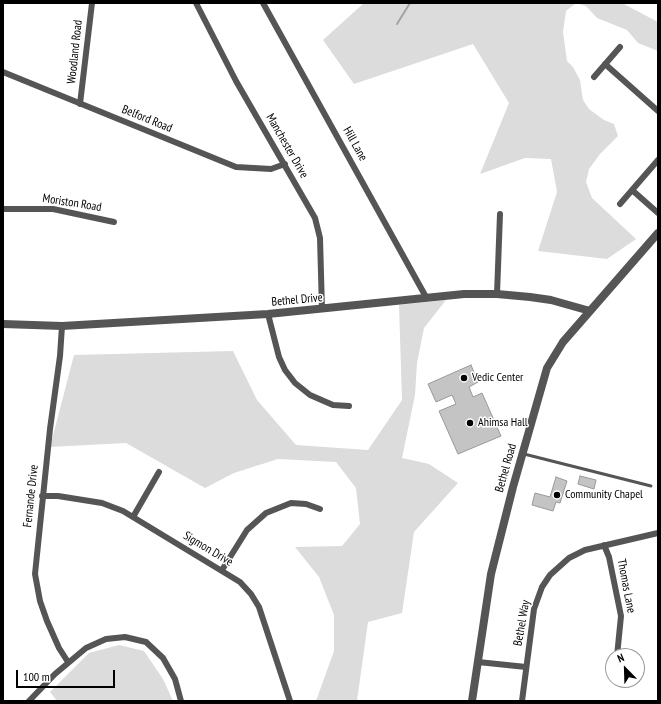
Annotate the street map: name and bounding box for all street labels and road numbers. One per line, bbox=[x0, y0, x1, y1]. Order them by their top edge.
street label: Woodland Road bbox=[64, 19, 86, 85]
street label: Belford Road bbox=[120, 102, 174, 136]
street label: Manchester Drive bbox=[263, 111, 311, 181]
street label: Hill Lane bbox=[340, 124, 370, 164]
street label: Moriston Road bbox=[42, 191, 102, 215]
street label: Bethel Drive bbox=[271, 291, 323, 309]
street label: Bethel Road bbox=[492, 442, 520, 494]
street label: Fernande Drive bbox=[21, 464, 41, 528]
street label: Sigmon Drive bbox=[180, 529, 236, 569]
street label: Thomas Lane bbox=[614, 558, 638, 614]
street label: Bethel Way bbox=[511, 599, 533, 647]

